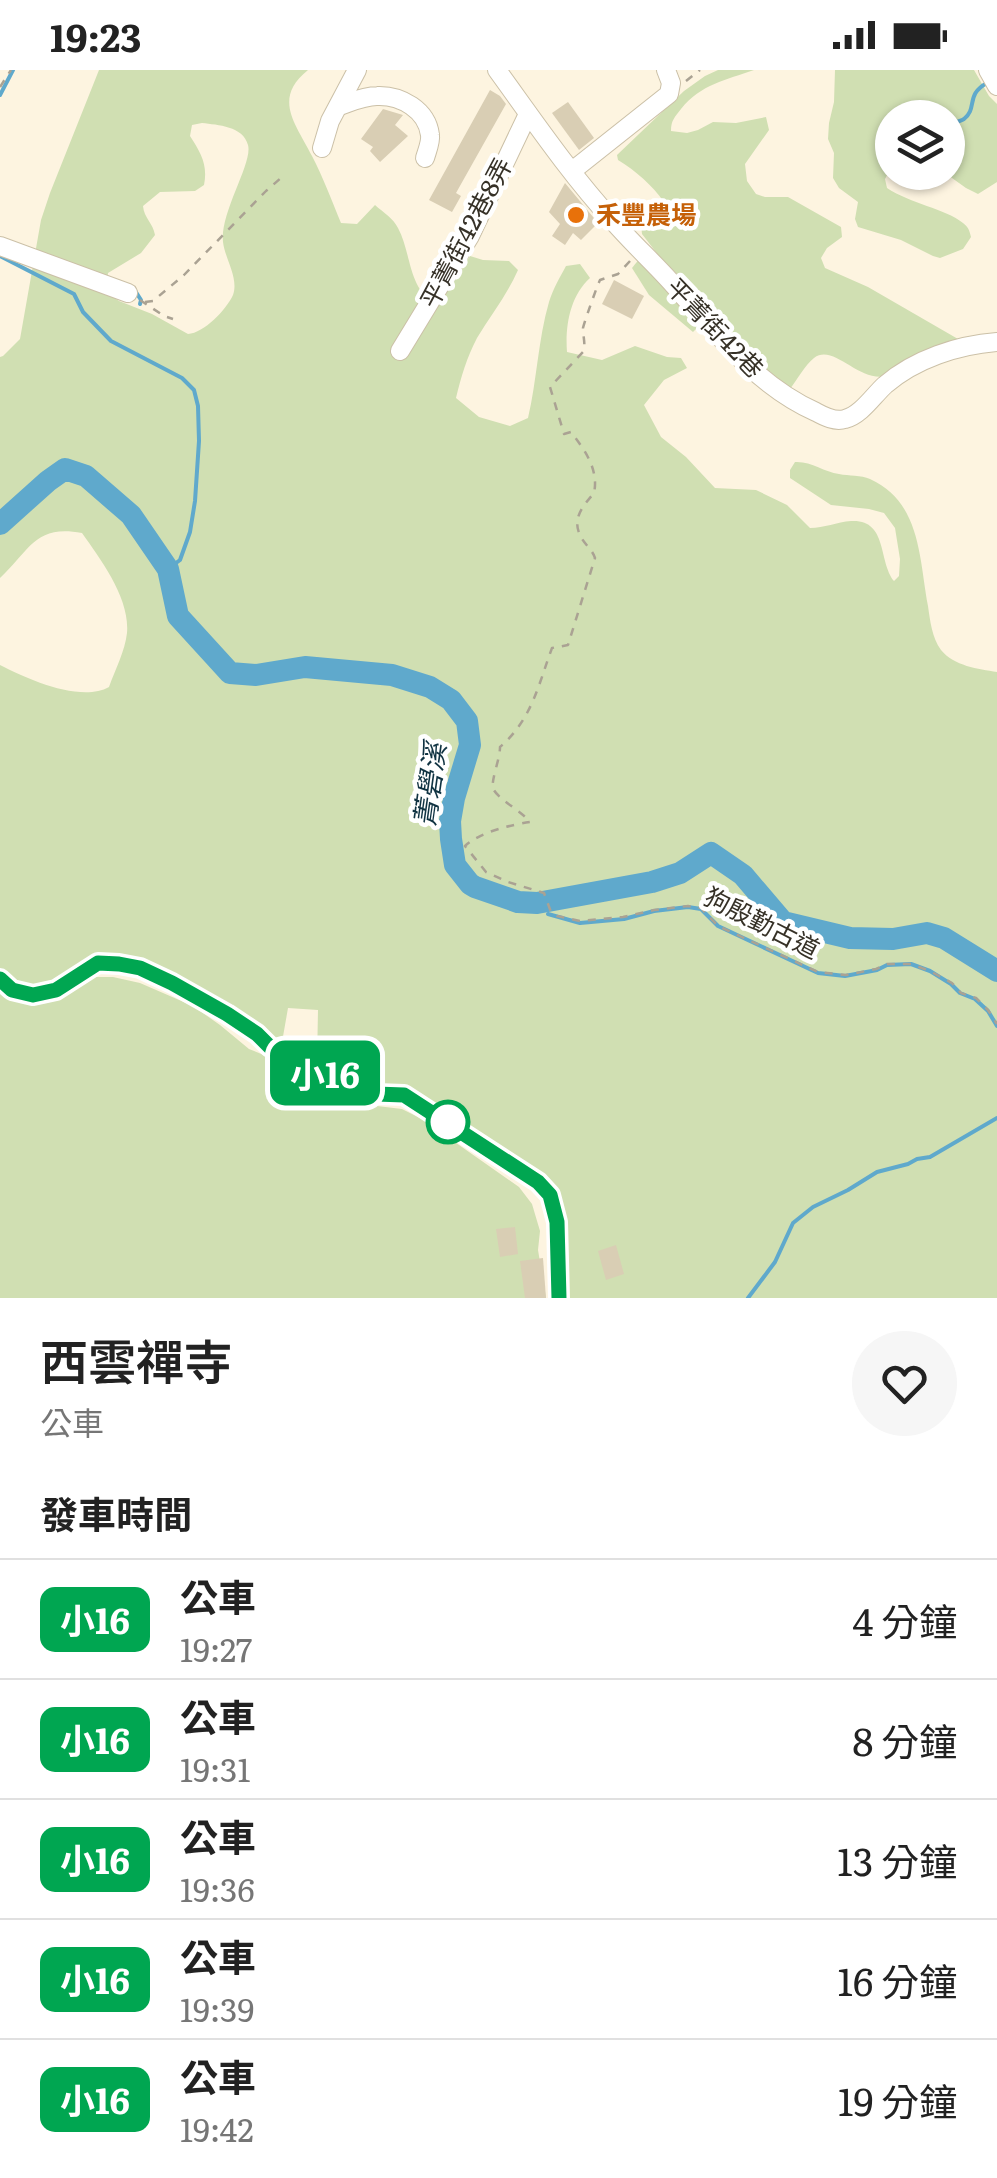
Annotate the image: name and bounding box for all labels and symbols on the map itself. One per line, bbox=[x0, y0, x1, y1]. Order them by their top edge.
street label: 平菁街42巷8弄 bbox=[410, 151, 520, 314]
place label: 禾豐農場 bbox=[596, 195, 696, 232]
marker: 禾豐農場 bbox=[565, 204, 587, 226]
street label: 平菁街42巷 bbox=[659, 269, 773, 385]
water label: 菁礐溪 bbox=[401, 736, 455, 829]
street label: 狗殷勤古道 bbox=[699, 877, 827, 967]
line badge: 小16 bbox=[268, 1040, 382, 1106]
unlabelled marker bbox=[427, 1101, 469, 1143]

